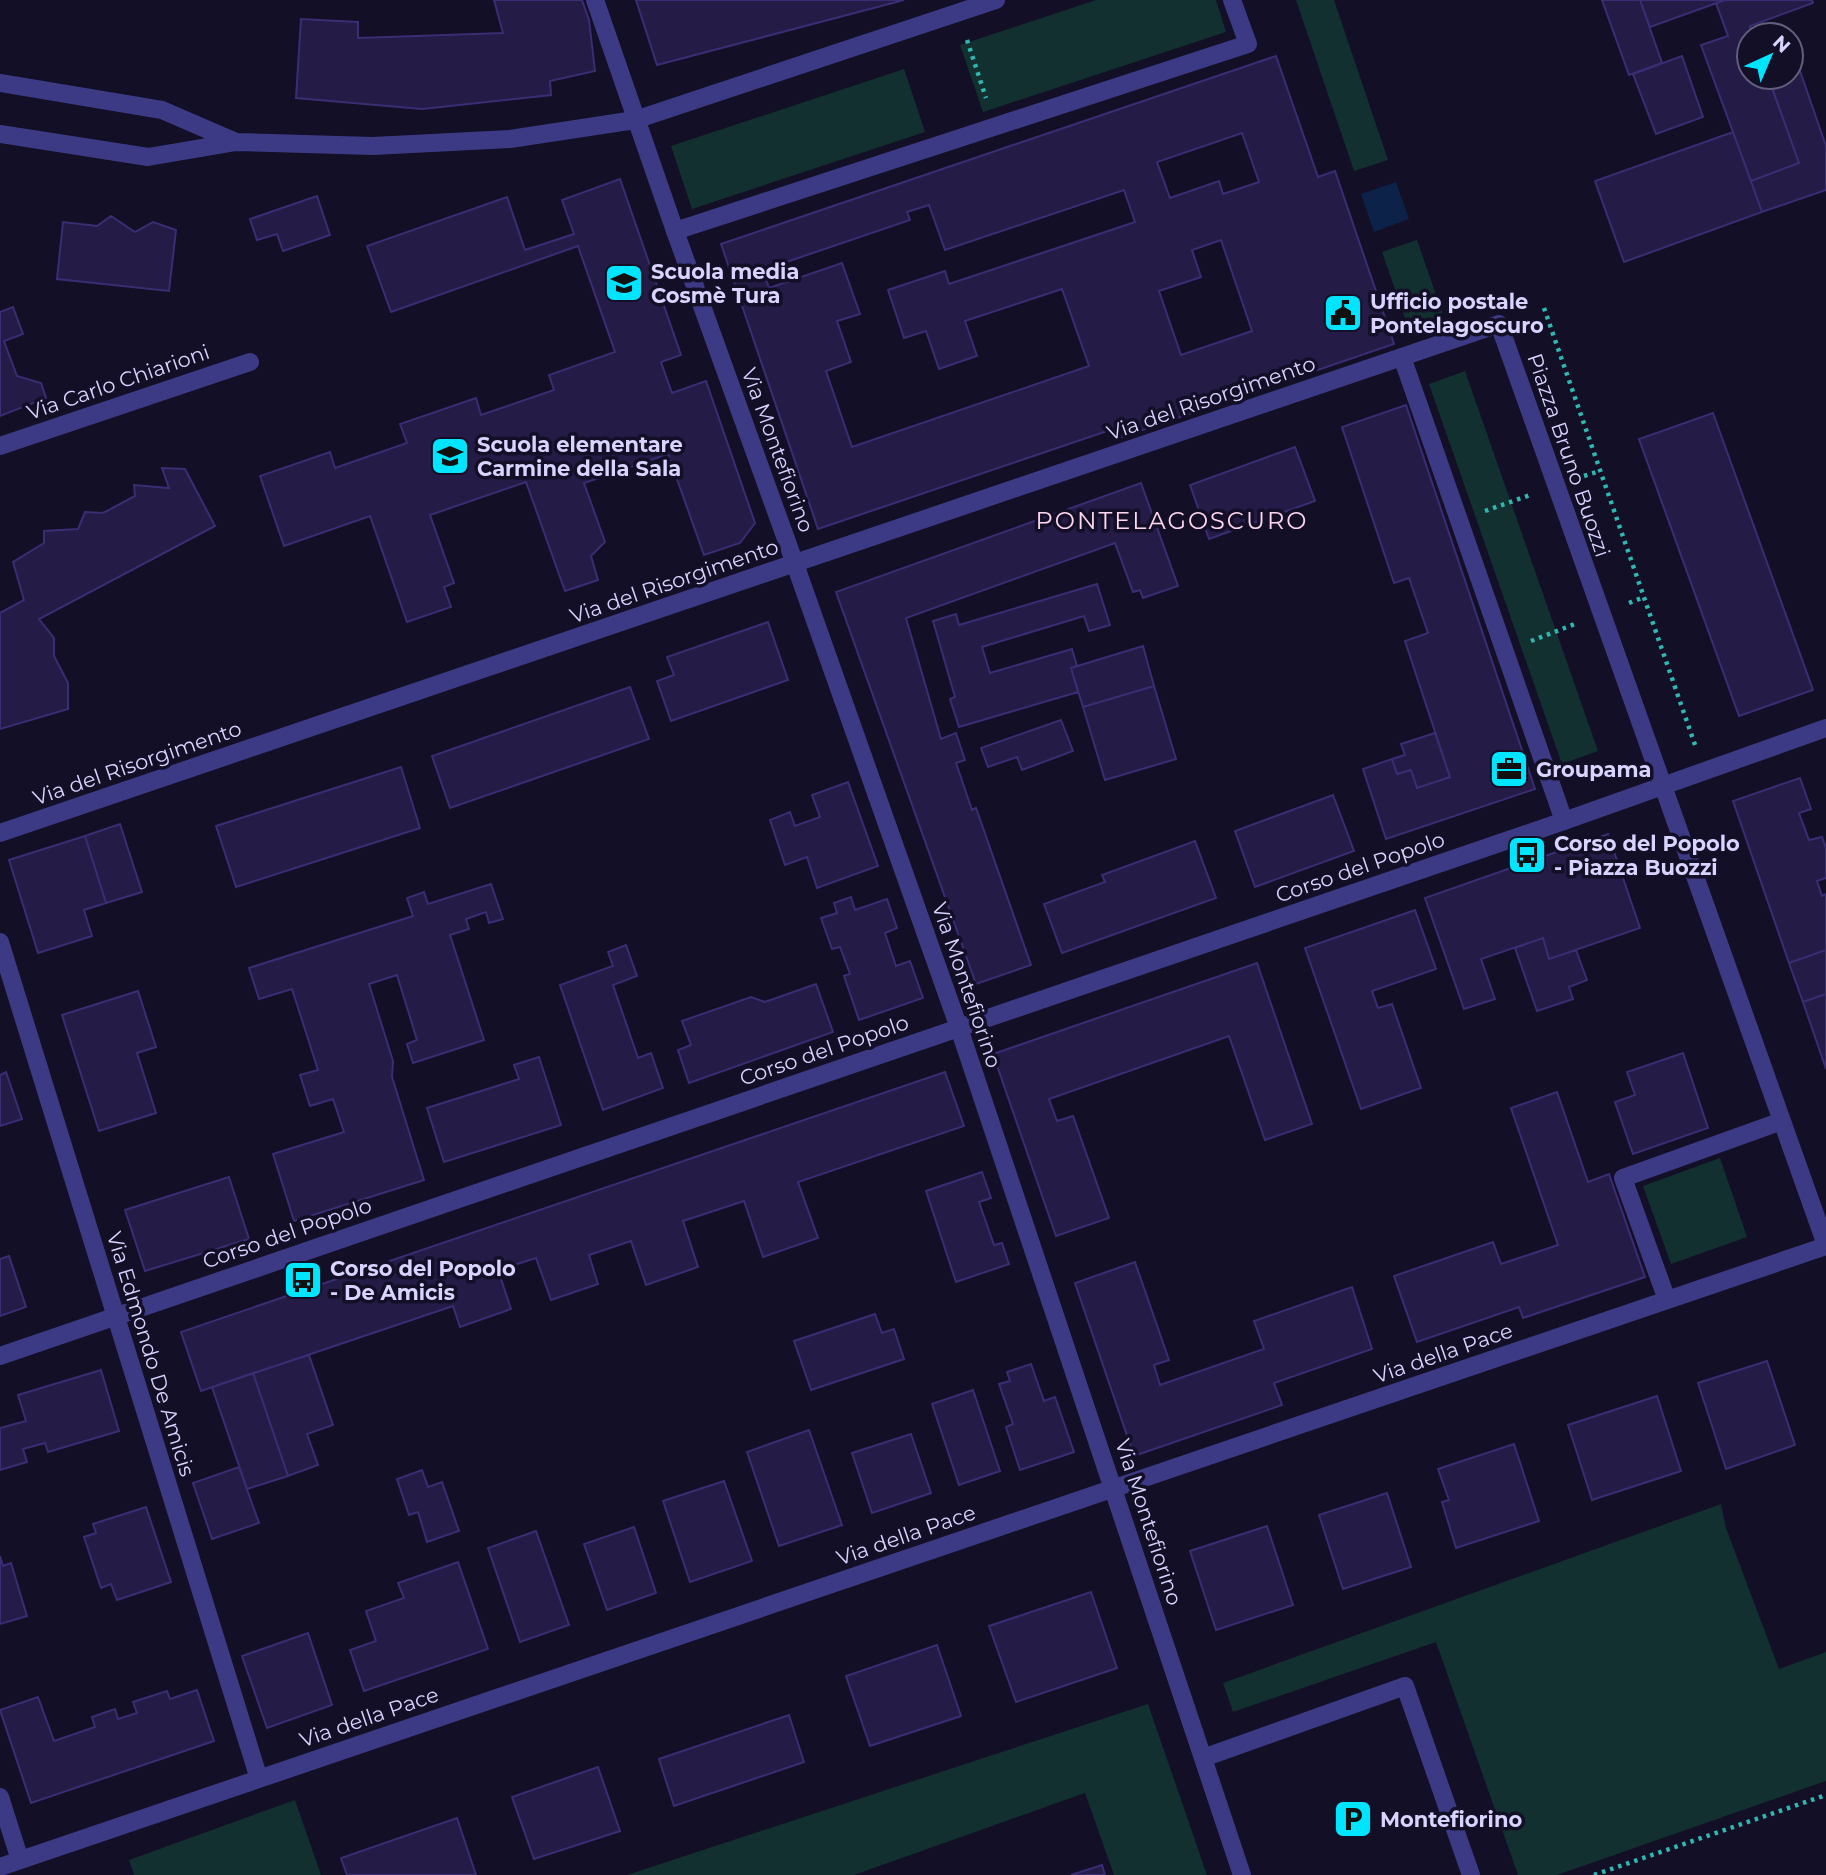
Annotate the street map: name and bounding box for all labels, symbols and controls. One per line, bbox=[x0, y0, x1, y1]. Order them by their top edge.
north arrow bbox=[1735, 21, 1805, 91]
text: N bbox=[1768, 31, 1795, 58]
place label: Scuola media Cosmè Tura bbox=[651, 259, 799, 308]
school or university icon: Scuola media Cosmè Tura bbox=[603, 262, 645, 304]
place label: Ufficio postale Pontelagoscuro bbox=[1370, 289, 1544, 338]
public building icon: Ufficio postale Pontelagoscuro bbox=[1322, 292, 1364, 334]
street label: Via Carlo Chiarioni bbox=[23, 339, 213, 425]
street label: Piazza Bruno Buozzi bbox=[1522, 350, 1616, 560]
street label: Via del Risorgimento bbox=[1103, 351, 1319, 445]
street label: Via Montefiorino bbox=[737, 364, 819, 536]
place label: Scuola elementare Carmine della Sala bbox=[477, 432, 683, 481]
school or university icon: Scuola elementare Carmine della Sala bbox=[429, 435, 471, 477]
district label: PONTELAGOSCURO bbox=[1036, 506, 1308, 535]
street label: Via del Risorgimento bbox=[566, 534, 782, 628]
street label: Via del Risorgimento bbox=[29, 716, 245, 810]
office icon: Groupama bbox=[1488, 748, 1530, 790]
place label: Groupama bbox=[1536, 757, 1651, 782]
street label: Corso del Popolo bbox=[1272, 826, 1448, 908]
place label: Corso del Popolo - Piazza Buozzi bbox=[1554, 831, 1740, 880]
bus stop icon: Corso del Popolo - Piazza Buozzi bbox=[1506, 834, 1548, 876]
street label: Via Montefiorino bbox=[927, 899, 1007, 1071]
street label: Corso del Popolo bbox=[736, 1009, 912, 1091]
street label: Corso del Popolo bbox=[199, 1192, 375, 1274]
street label: Via Edmondo De Amicis bbox=[102, 1229, 200, 1479]
place label: Corso del Popolo - De Amicis bbox=[330, 1256, 516, 1305]
bus stop icon: Corso del Popolo - De Amicis bbox=[282, 1259, 324, 1301]
street label: Via della Pace bbox=[1370, 1318, 1516, 1388]
street label: Via Montefiorino bbox=[1110, 1436, 1188, 1608]
street label: Via della Pace bbox=[833, 1500, 979, 1570]
street label: Via della Pace bbox=[296, 1682, 442, 1752]
parking icon: Montefiorino bbox=[1332, 1798, 1374, 1840]
place label: Montefiorino bbox=[1380, 1807, 1523, 1832]

